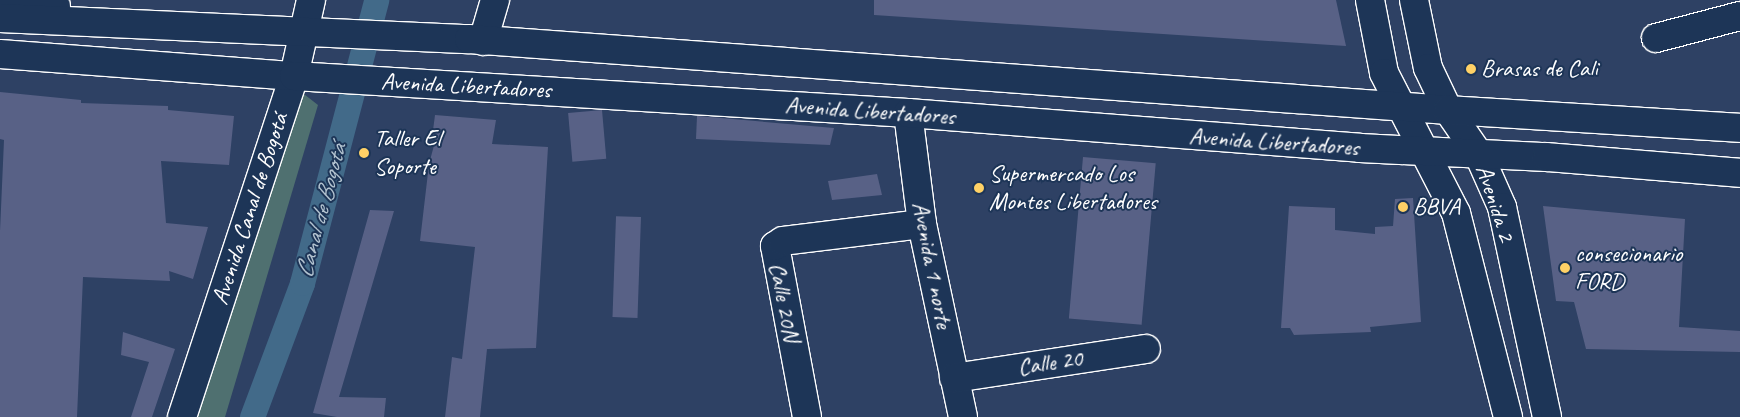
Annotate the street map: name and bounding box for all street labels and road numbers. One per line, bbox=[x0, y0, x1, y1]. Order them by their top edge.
street label: Avenida Libertadores bbox=[380, 67, 552, 105]
street label: Avenida Libertadores bbox=[784, 91, 956, 131]
street label: Avenida Canal de Bogotá bbox=[205, 110, 295, 308]
street label: Avenida Libertadores bbox=[1188, 122, 1360, 162]
street label: Avenida 2 bbox=[1469, 161, 1521, 245]
street label: Avenida 1 norte bbox=[906, 199, 958, 331]
street label: Calle 20N bbox=[762, 260, 806, 344]
street label: Calle 20 bbox=[1016, 344, 1084, 382]

